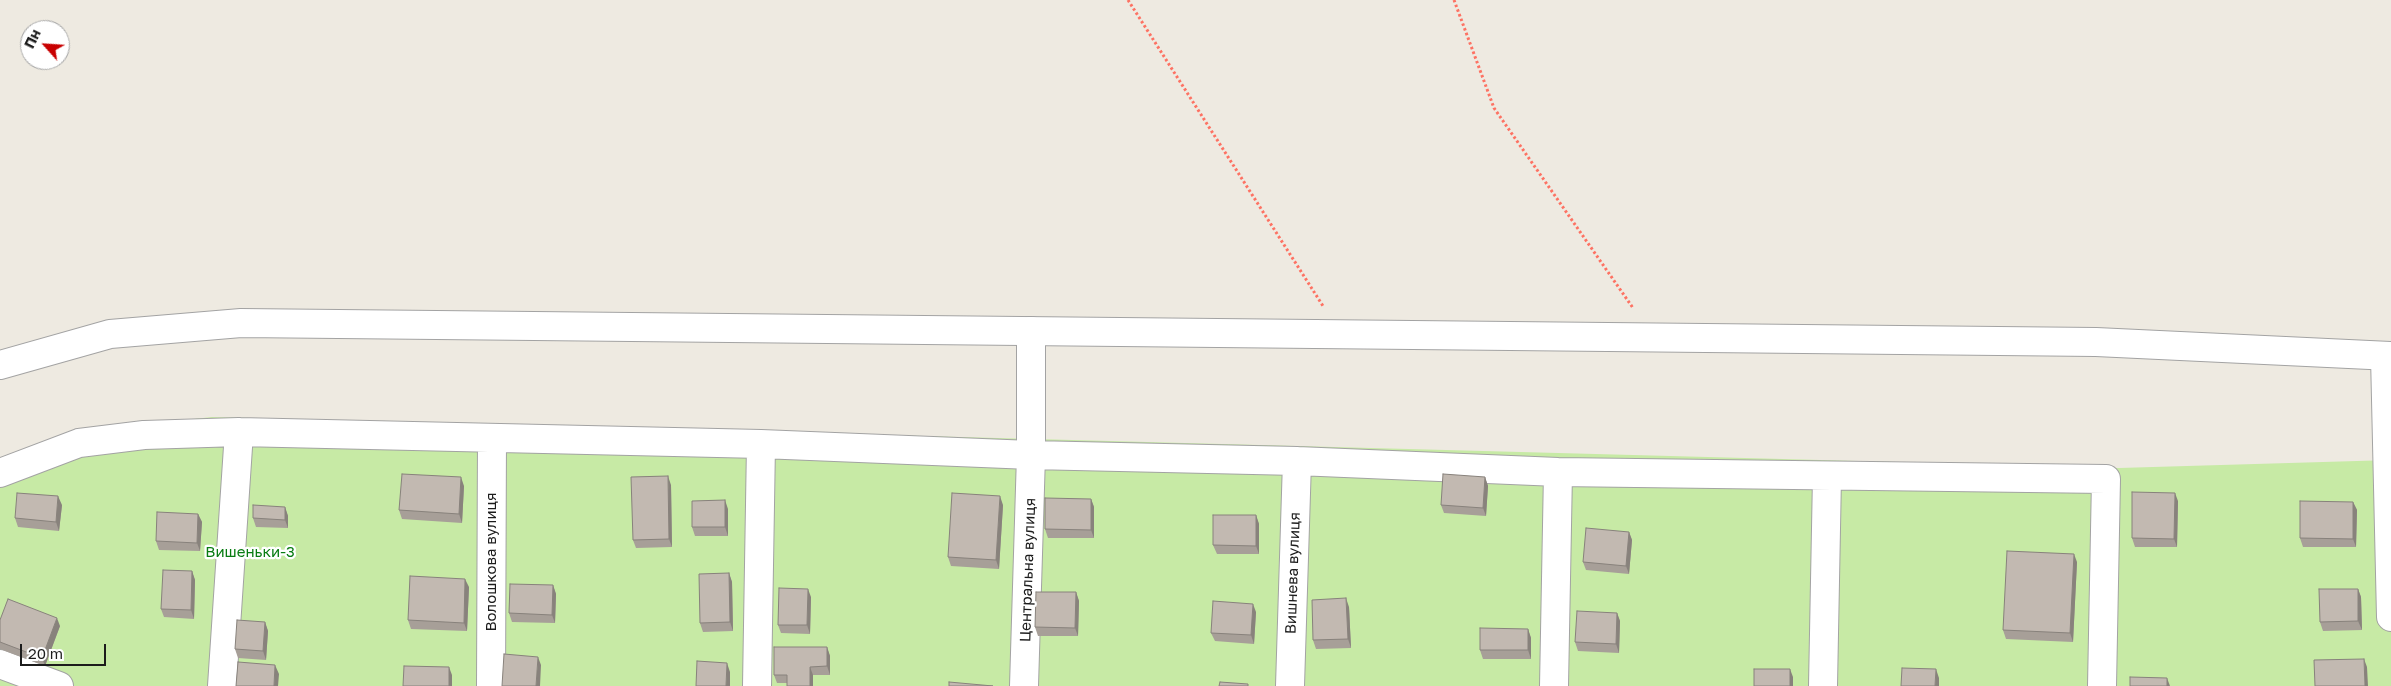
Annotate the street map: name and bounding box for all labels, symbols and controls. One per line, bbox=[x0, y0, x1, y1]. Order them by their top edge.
north arrow bbox=[20, 20, 70, 70]
text: Пн bbox=[20, 26, 44, 51]
street label: Волошкова вулиця bbox=[482, 492, 500, 632]
street label: Центральна вулиця bbox=[1016, 498, 1040, 642]
street label: Вишнева вулиця bbox=[1282, 512, 1304, 634]
park label: Вишеньки-3 bbox=[205, 543, 295, 561]
scale bar bbox=[22, 634, 109, 666]
text: 20 m bbox=[28, 644, 63, 662]

